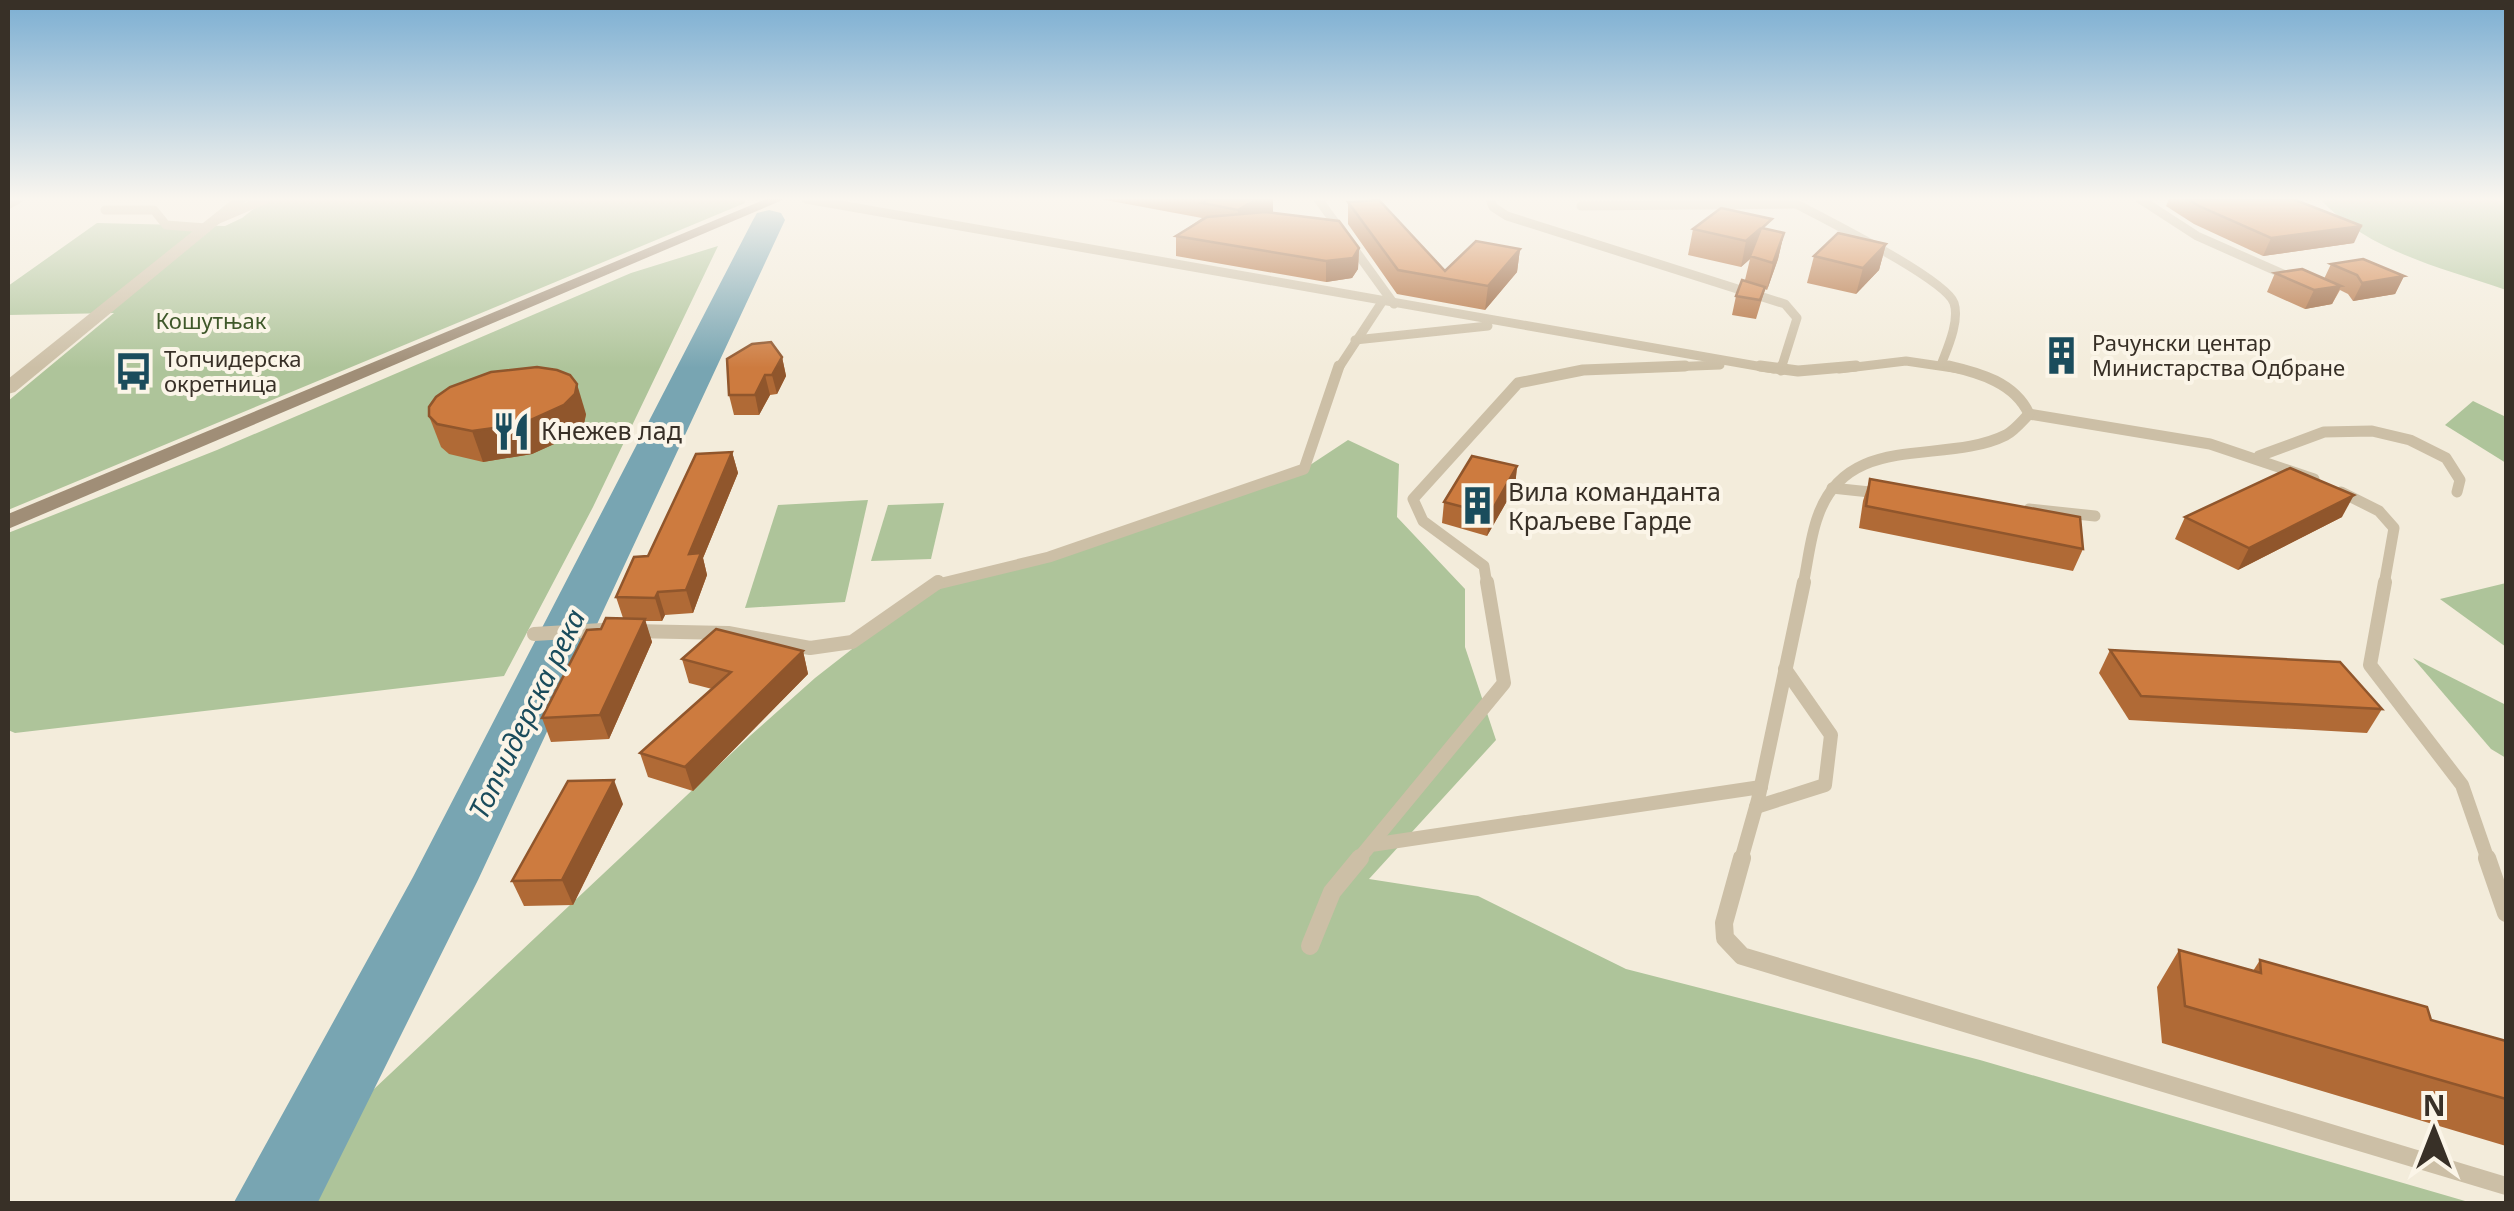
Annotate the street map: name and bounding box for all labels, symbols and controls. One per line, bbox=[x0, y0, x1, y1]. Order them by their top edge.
park label: Кошутњак bbox=[156, 305, 267, 335]
place label: Рачунски центар Министарства Одбране bbox=[2092, 327, 2345, 382]
building icon: Рачунски центар Министарства Одбране bbox=[2041, 335, 2083, 377]
place label: Топчидерска окретница bbox=[164, 343, 302, 398]
bus stop icon: Топчидерска окретница bbox=[113, 351, 155, 393]
restaurant icon: Кнежев лад bbox=[490, 410, 532, 452]
place label: Кнежев лад bbox=[541, 413, 682, 447]
place label: Вила команданта Краљеве Гарде bbox=[1508, 474, 1721, 537]
building icon: Вила команданта Краљеве Гарде bbox=[1457, 485, 1499, 527]
water label: Топчидерска река bbox=[459, 602, 593, 825]
north arrow bbox=[2384, 1081, 2484, 1181]
text: N bbox=[2423, 1086, 2445, 1124]

